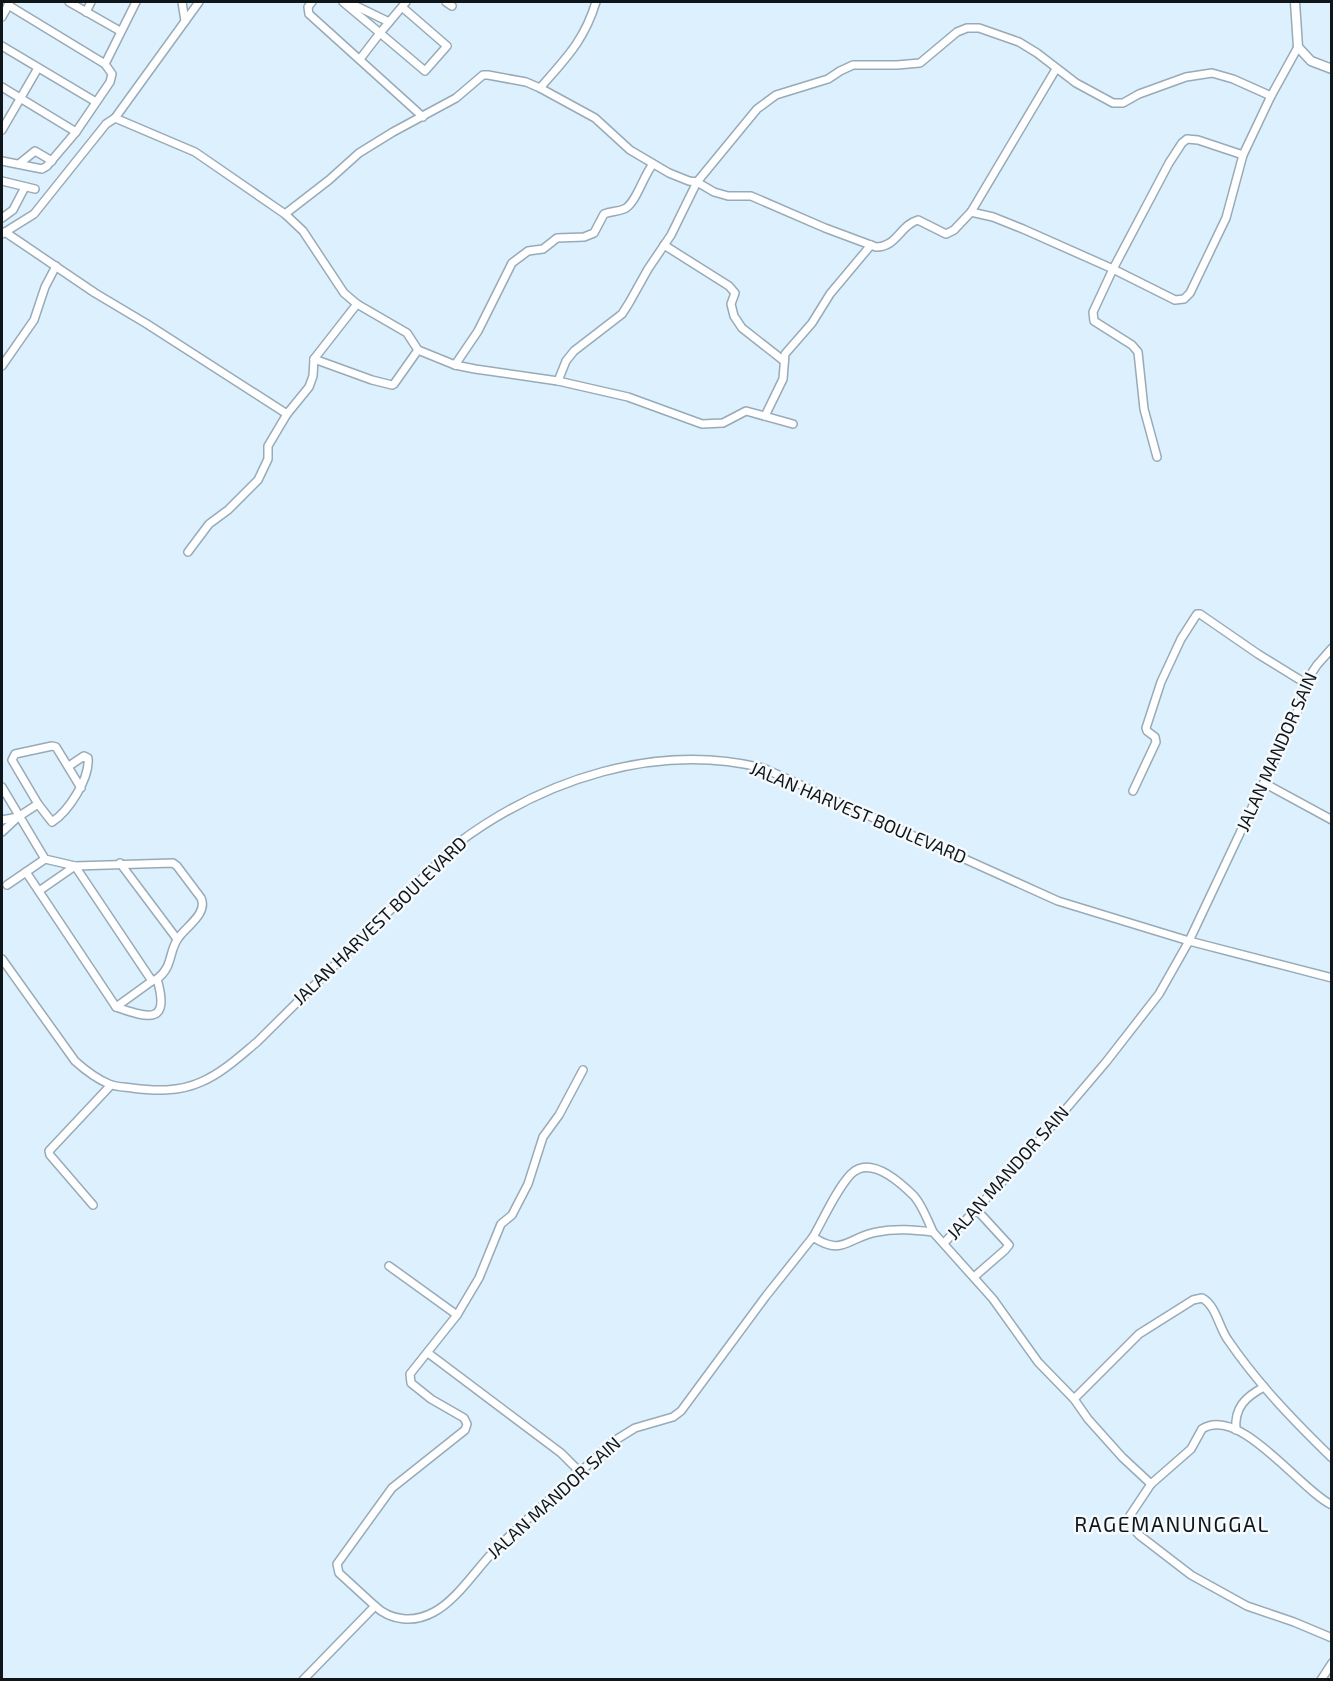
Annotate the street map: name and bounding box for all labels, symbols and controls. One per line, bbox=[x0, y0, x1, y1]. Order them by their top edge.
street label: JALAN MANDOR SAIN bbox=[1231, 669, 1321, 835]
street label: JALAN HARVEST BOULEVARD bbox=[747, 756, 970, 868]
street label: JALAN HARVEST BOULEVARD bbox=[288, 831, 471, 1009]
street label: JALAN MANDOR SAIN bbox=[942, 1101, 1073, 1244]
street label: JALAN MANDOR SAIN bbox=[482, 1432, 625, 1563]
district label: RAGEMANUNGGAL bbox=[1074, 1511, 1270, 1536]

